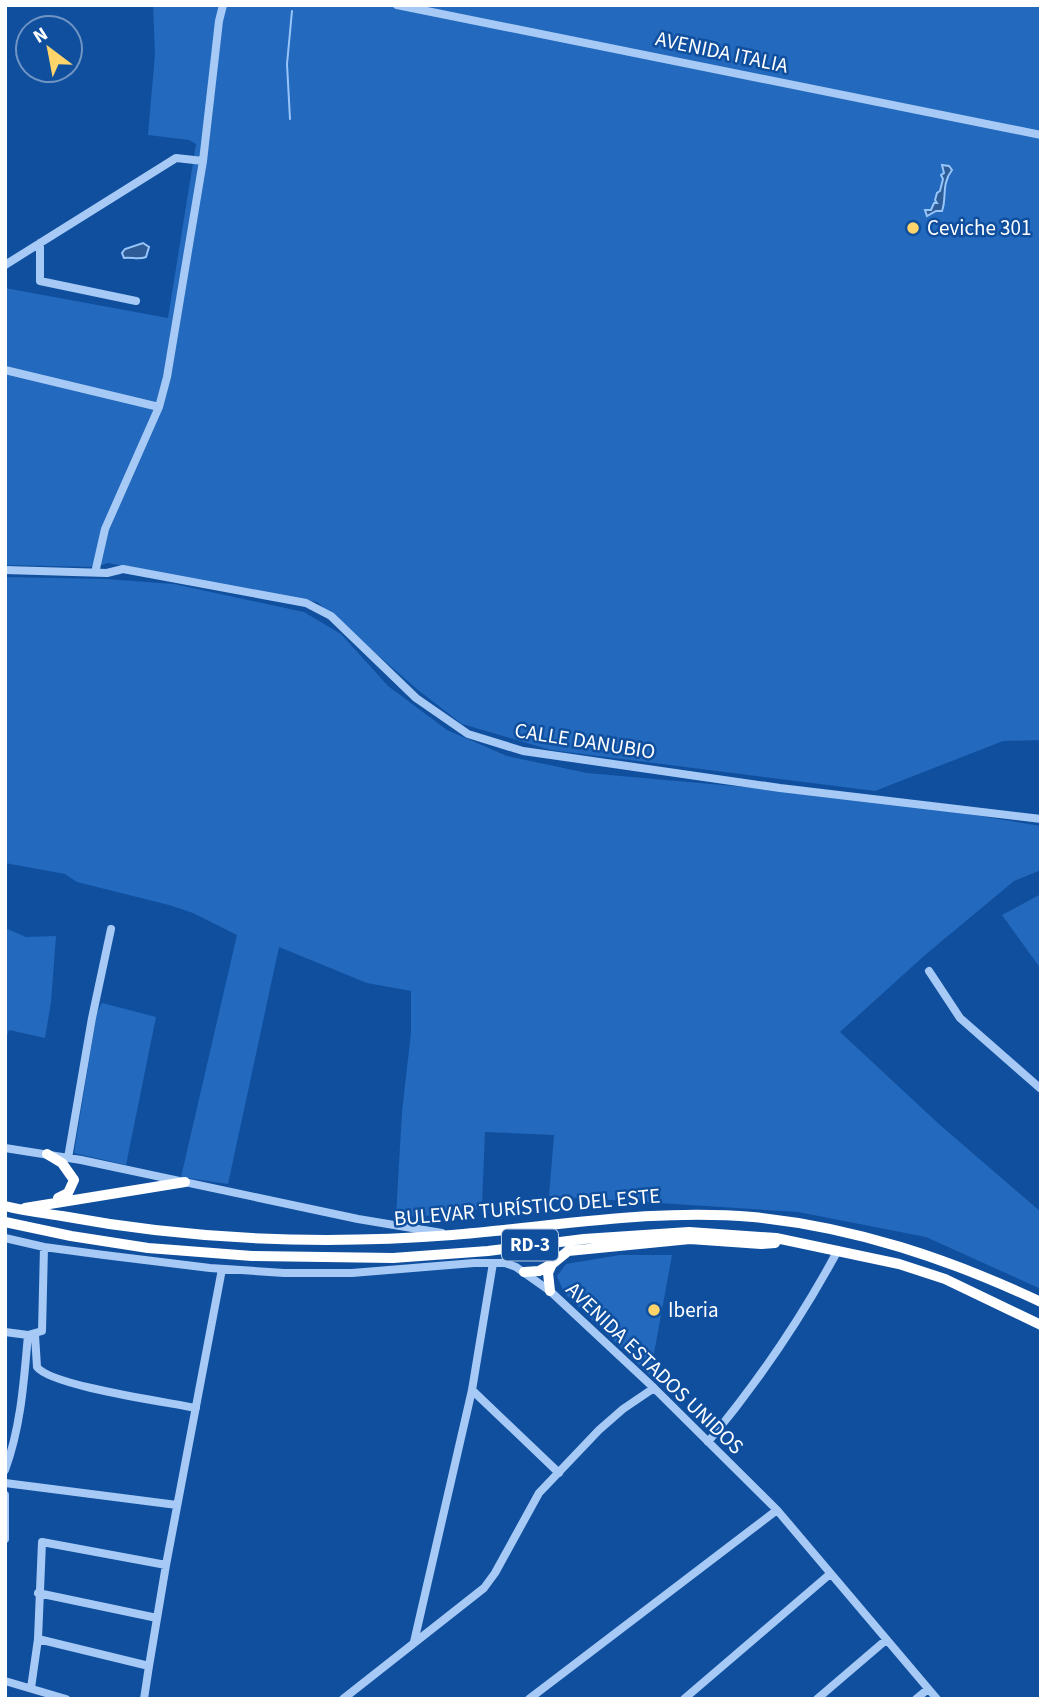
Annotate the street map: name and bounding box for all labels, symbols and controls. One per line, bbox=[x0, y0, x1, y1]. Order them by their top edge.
north arrow bbox=[14, 14, 84, 84]
text: N bbox=[28, 21, 53, 51]
street label: AVENIDA ITALIA bbox=[653, 23, 792, 81]
place label: Ceviche 301 bbox=[927, 213, 1031, 243]
marker: Ceviche 301 bbox=[905, 220, 921, 236]
street label: CALLE DANUBIO bbox=[512, 715, 658, 767]
street label: BULEVAR TURÍSTICO DEL ESTE bbox=[393, 1180, 661, 1234]
road number: RD-3 bbox=[502, 1230, 558, 1260]
street label: AVENIDA ESTADOS UNIDOS bbox=[559, 1275, 751, 1461]
place label: Iberia bbox=[668, 1295, 719, 1325]
marker: Iberia bbox=[646, 1302, 662, 1318]

